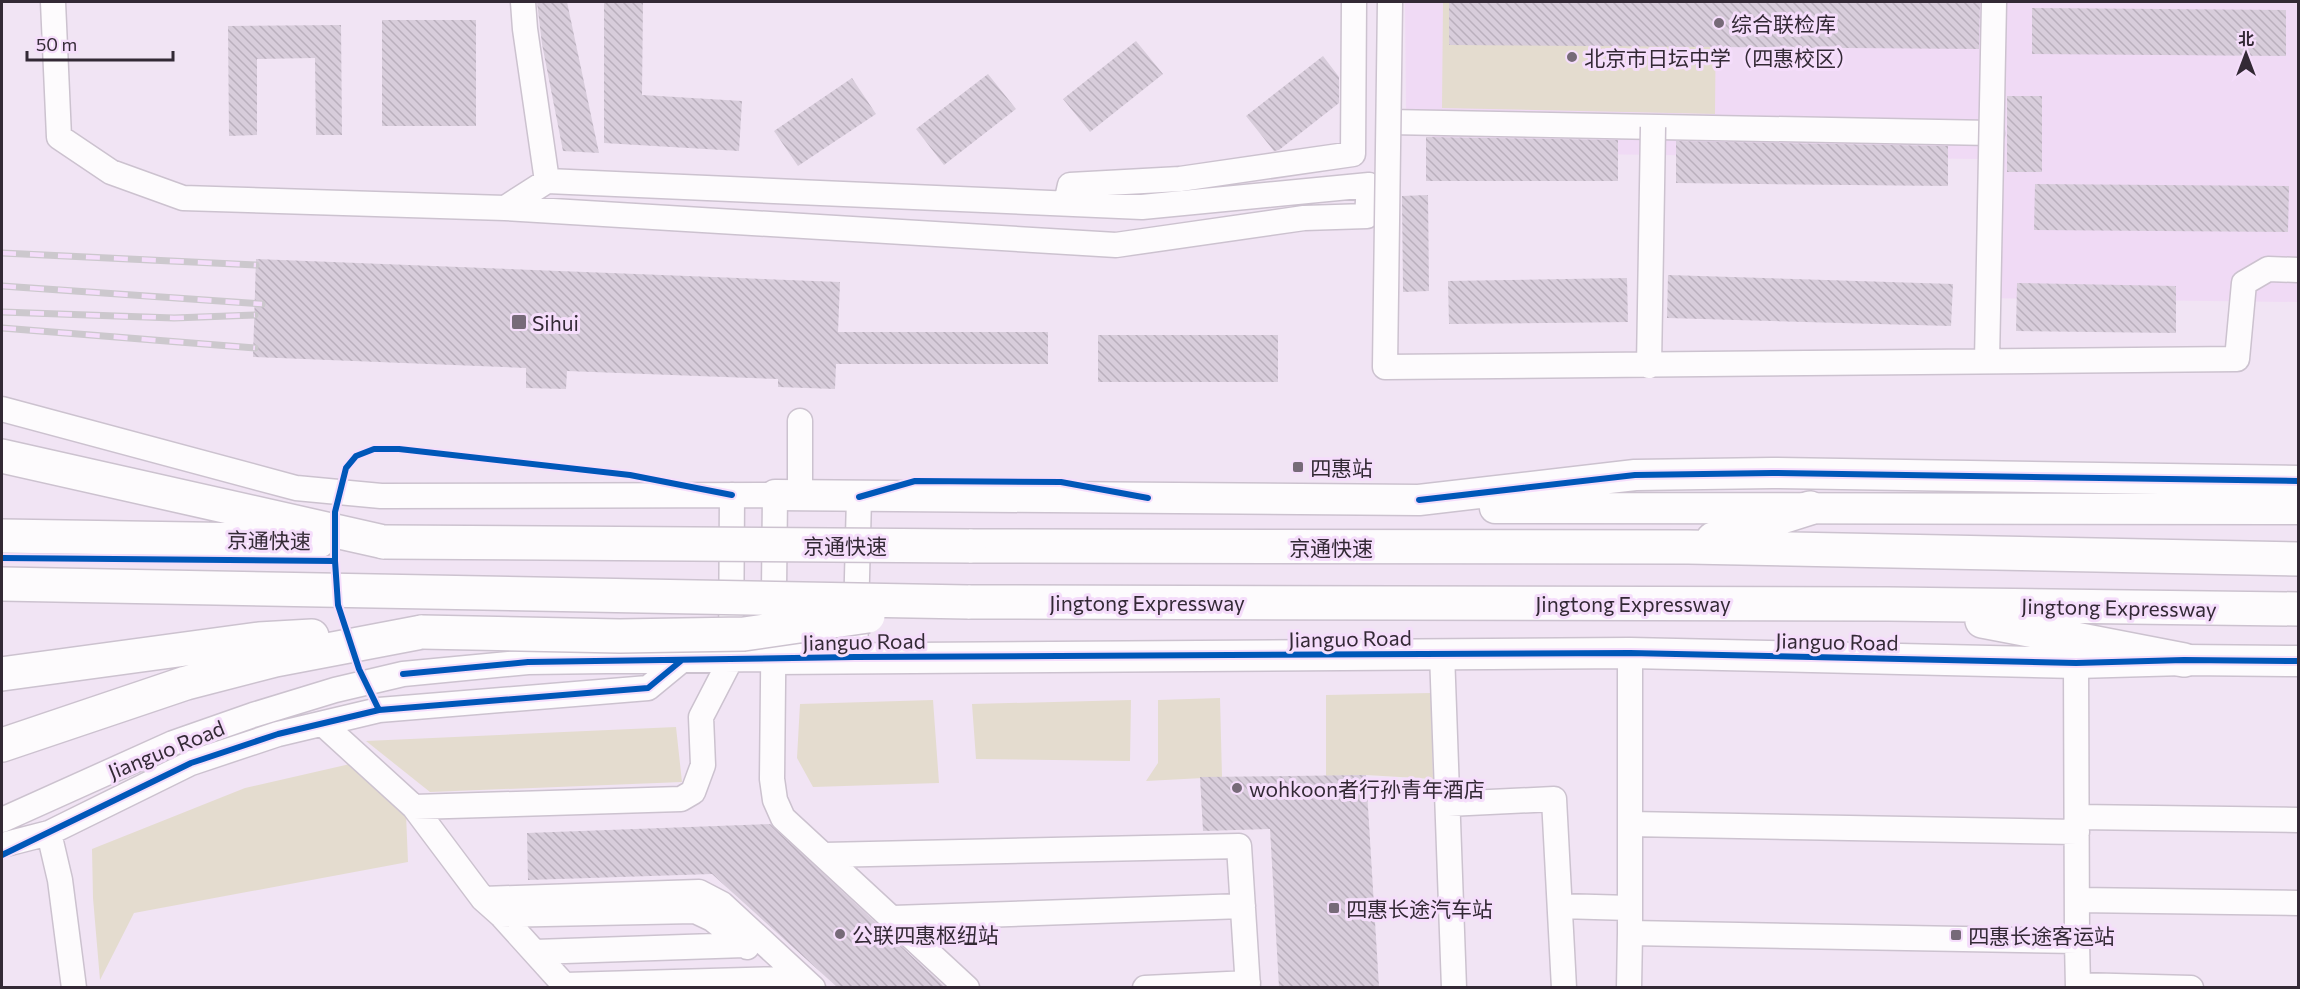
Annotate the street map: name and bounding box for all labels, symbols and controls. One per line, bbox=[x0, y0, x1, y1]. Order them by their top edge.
place label: 综合联检库 bbox=[1731, 11, 1836, 36]
marker: 综合联检库 bbox=[1712, 16, 1726, 30]
scale bar bbox=[27, 24, 172, 62]
north arrow bbox=[2216, 24, 2276, 84]
text: 北 bbox=[2238, 29, 2254, 48]
text: 50 m bbox=[36, 33, 77, 55]
place label: 北京市日坛中学（四惠校区） bbox=[1584, 45, 1857, 70]
marker: 北京市日坛中学（四惠校区） bbox=[1565, 50, 1579, 64]
place label: Sihui bbox=[532, 310, 579, 335]
marker: Sihui bbox=[510, 313, 528, 331]
place label: 四惠站 bbox=[1310, 455, 1373, 480]
marker: 四惠站 bbox=[1291, 460, 1305, 474]
street label: 京通快速 bbox=[227, 527, 311, 553]
street label: 京通快速 bbox=[803, 533, 887, 558]
street label: 京通快速 bbox=[1289, 535, 1373, 560]
street label: Jingtong Expressway bbox=[1049, 590, 1245, 615]
street label: Jingtong Expressway bbox=[1535, 591, 1731, 616]
street label: Jingtong Expressway bbox=[2021, 593, 2217, 621]
street label: Jianguo Road bbox=[1288, 624, 1412, 652]
street label: Jianguo Road bbox=[802, 627, 926, 655]
street label: Jianguo Road bbox=[1775, 627, 1899, 655]
street label: Jianguo Road bbox=[104, 714, 228, 784]
place label: wohkoon者行孙青年酒店 bbox=[1249, 776, 1485, 801]
marker: wohkoon者行孙青年酒店 bbox=[1230, 781, 1244, 795]
place label: 四惠长途汽车站 bbox=[1346, 896, 1493, 921]
marker: 四惠长途汽车站 bbox=[1327, 901, 1341, 915]
place label: 公联四惠枢纽站 bbox=[852, 922, 999, 947]
place label: 四惠长途客运站 bbox=[1968, 923, 2115, 948]
marker: 公联四惠枢纽站 bbox=[833, 927, 847, 941]
marker: 四惠长途客运站 bbox=[1949, 928, 1963, 942]

